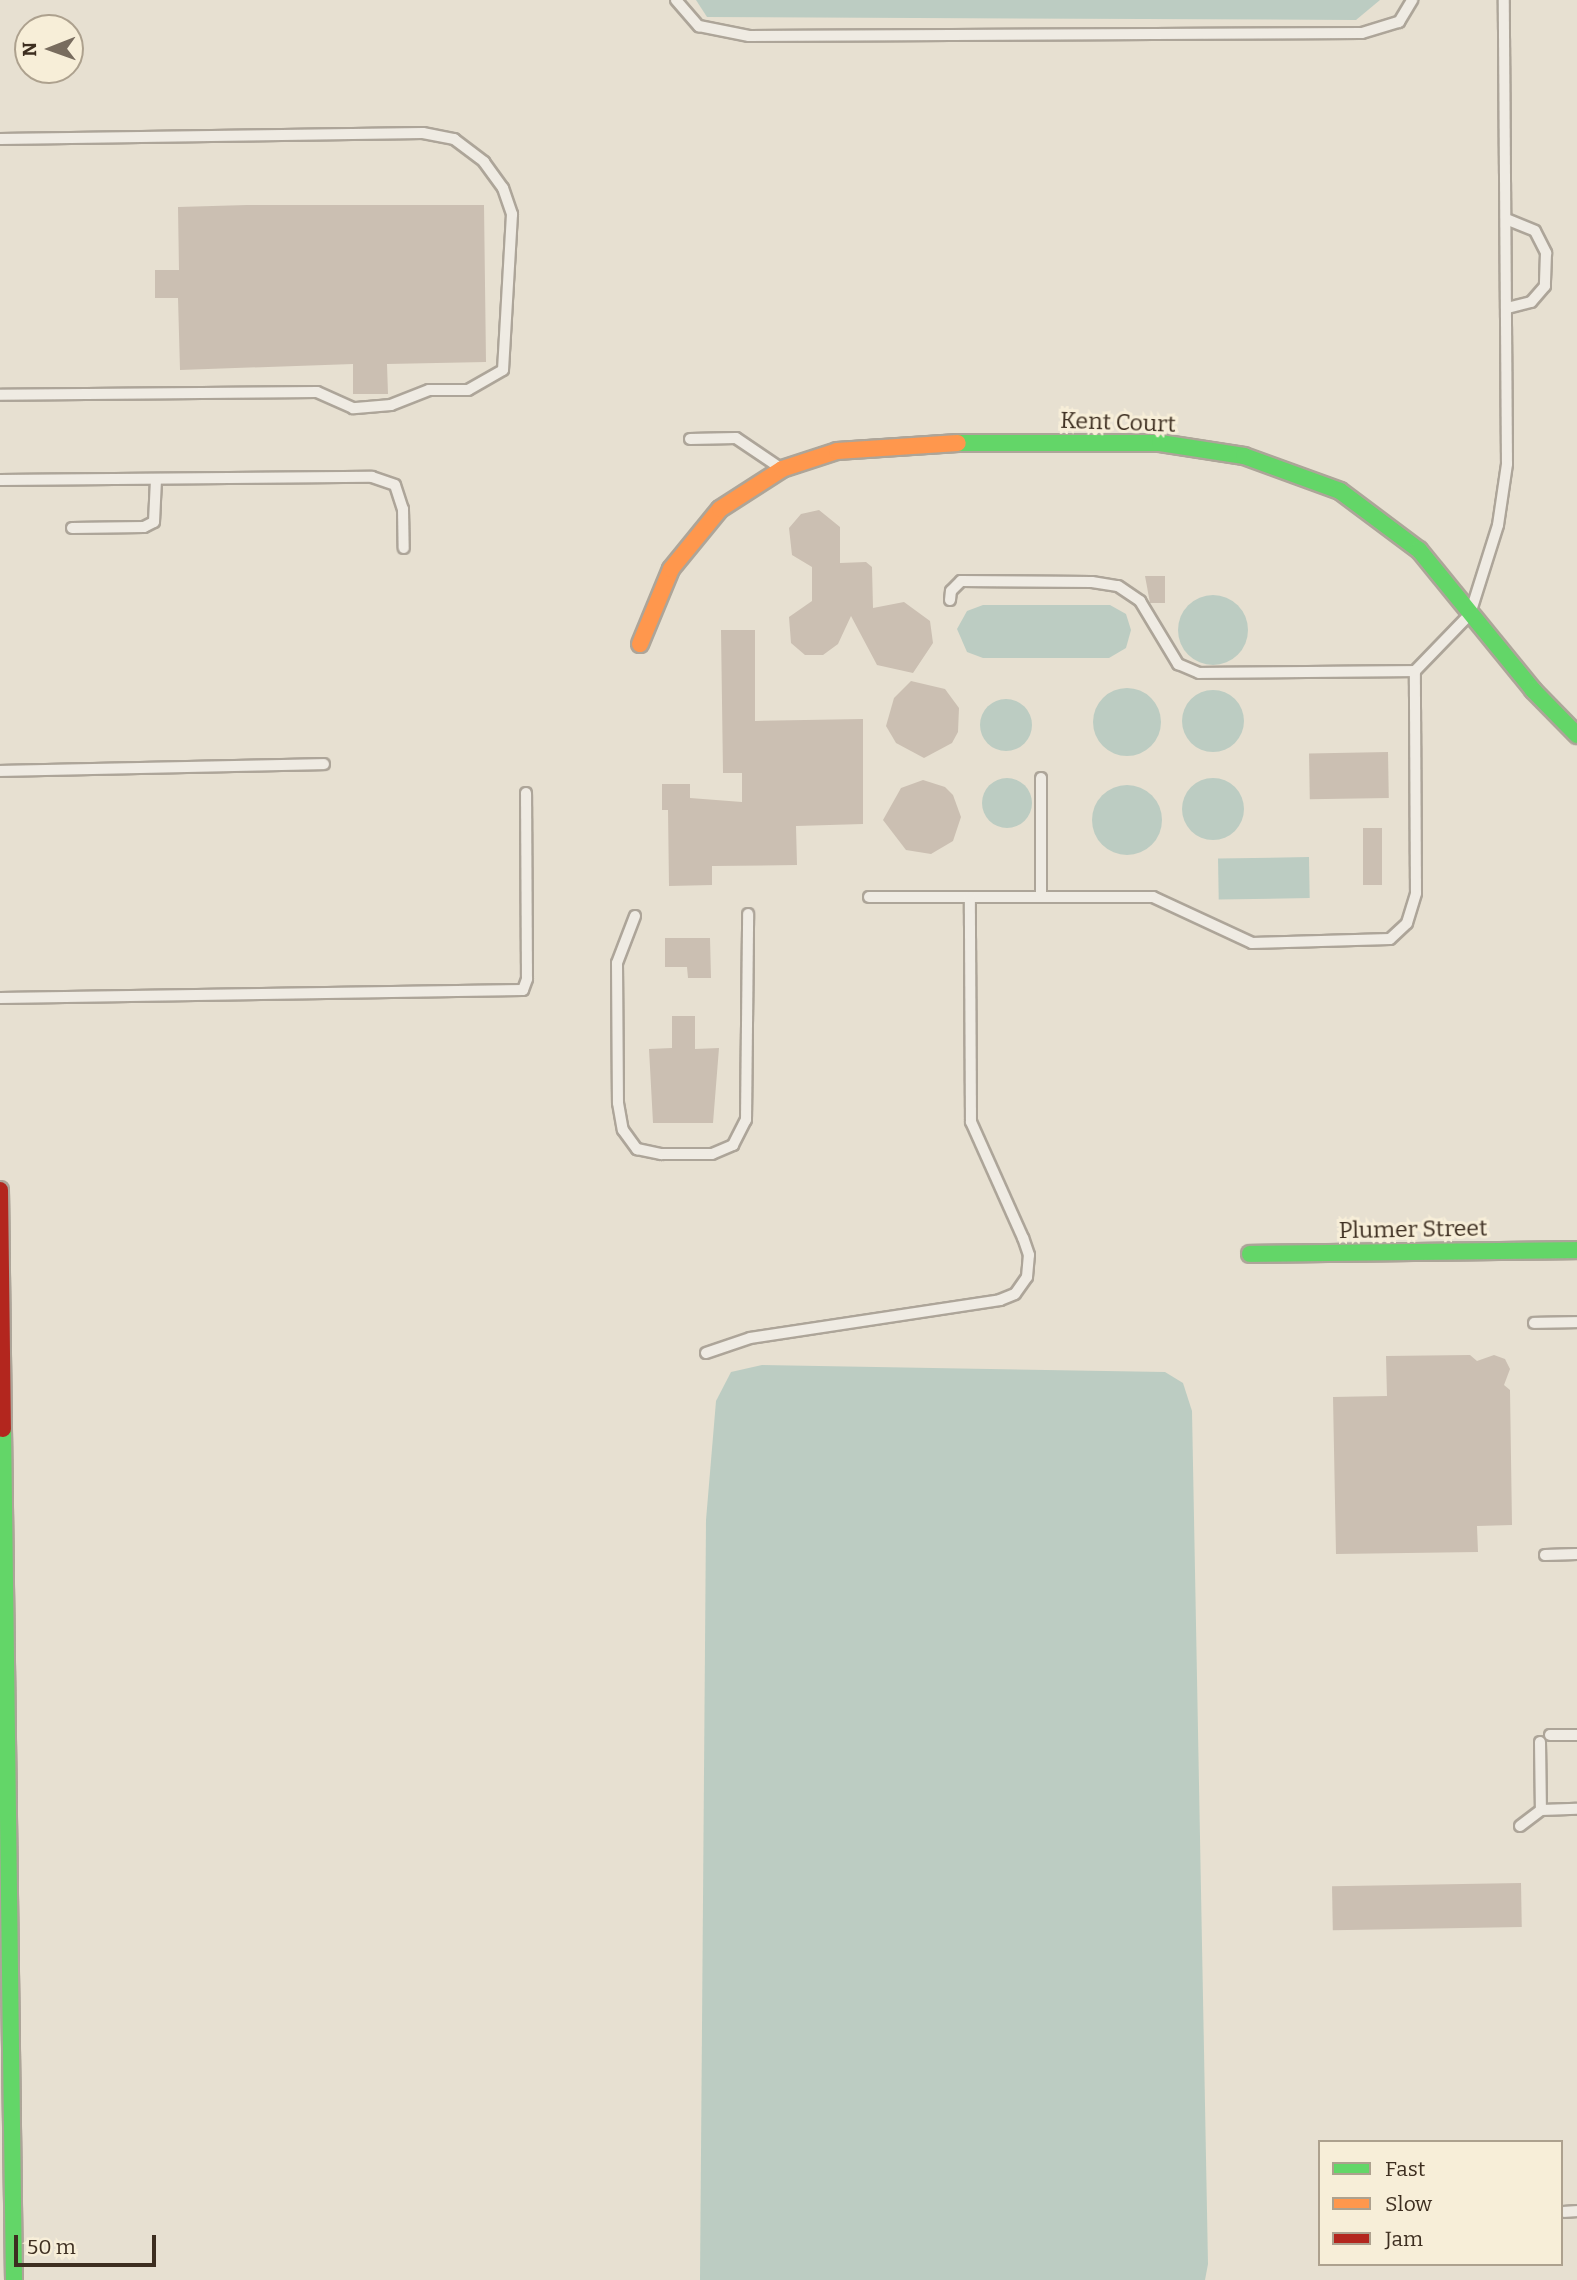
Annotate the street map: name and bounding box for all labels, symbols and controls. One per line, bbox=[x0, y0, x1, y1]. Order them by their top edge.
north arrow bbox=[14, 14, 84, 84]
text: N bbox=[18, 42, 41, 57]
street label: Kent Court bbox=[1060, 406, 1176, 438]
street label: Plumer Street bbox=[1339, 1214, 1487, 1244]
legend bbox=[1318, 2140, 1563, 2266]
text: Fast bbox=[1385, 2156, 1425, 2182]
text: Slow bbox=[1385, 2191, 1432, 2217]
scale bar bbox=[18, 2220, 159, 2264]
text: Jam bbox=[1385, 2226, 1423, 2252]
text: 50 m bbox=[27, 2234, 76, 2260]

